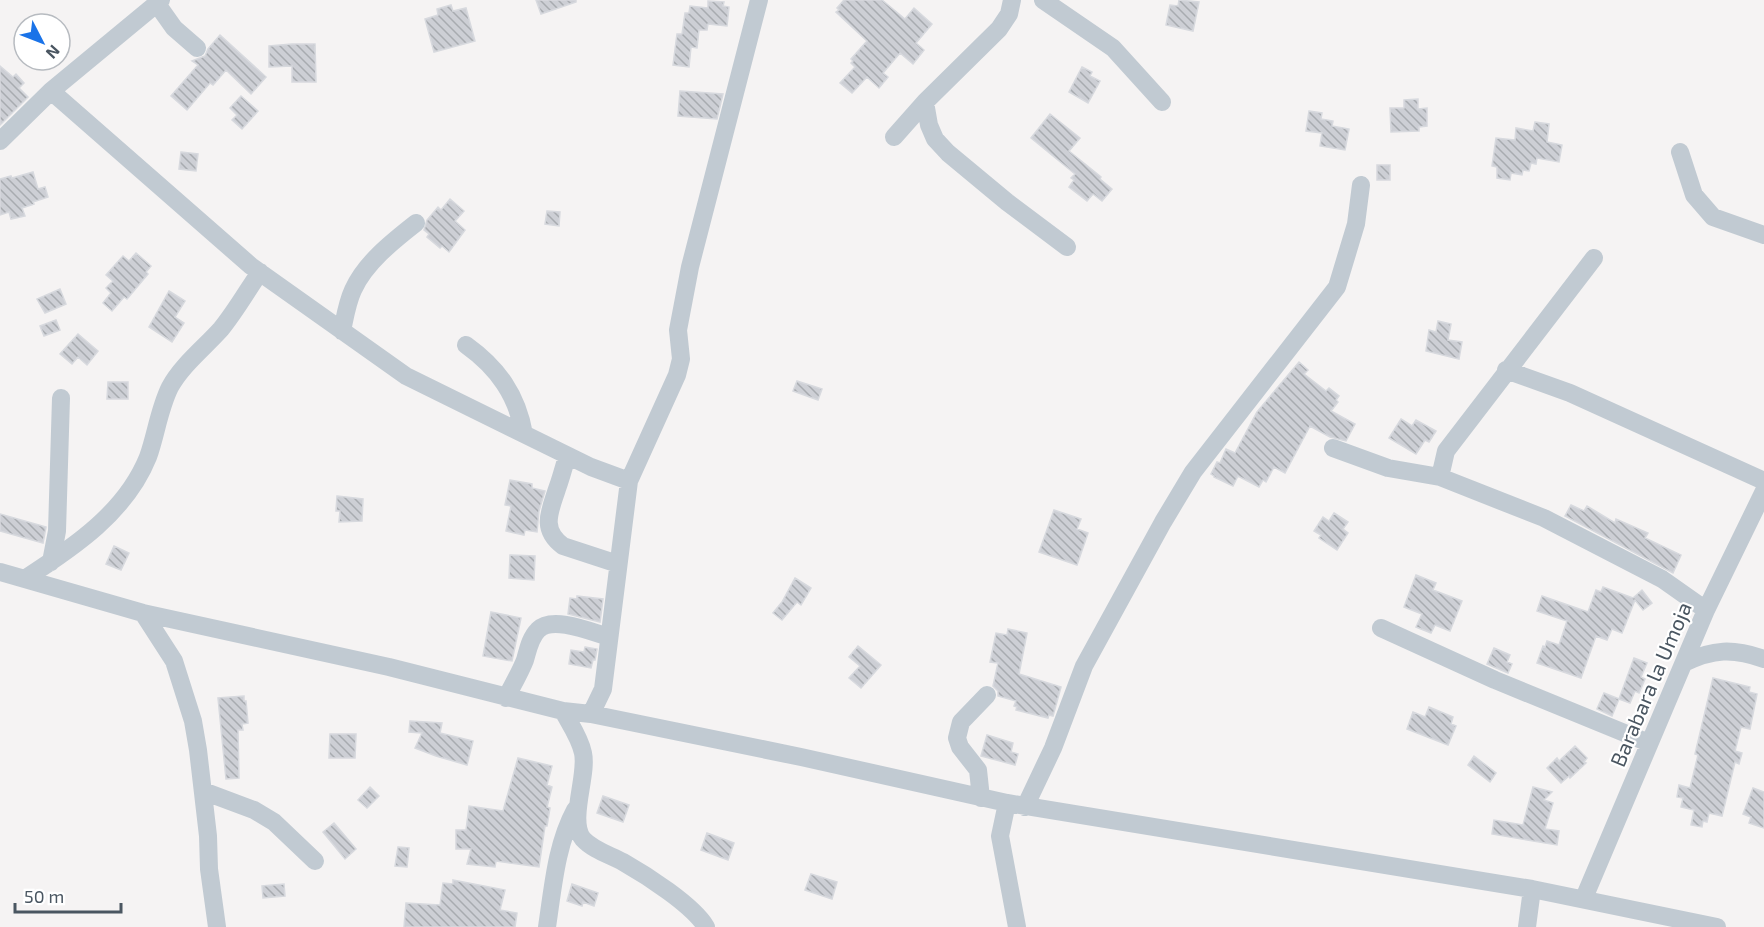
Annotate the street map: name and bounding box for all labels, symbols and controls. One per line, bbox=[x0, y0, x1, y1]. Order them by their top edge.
north arrow bbox=[12, 12, 72, 72]
text: N bbox=[43, 42, 64, 63]
street label: Barabara la Umoja bbox=[1604, 598, 1697, 770]
scale bar bbox=[15, 876, 122, 914]
text: 50 m bbox=[24, 885, 64, 907]

